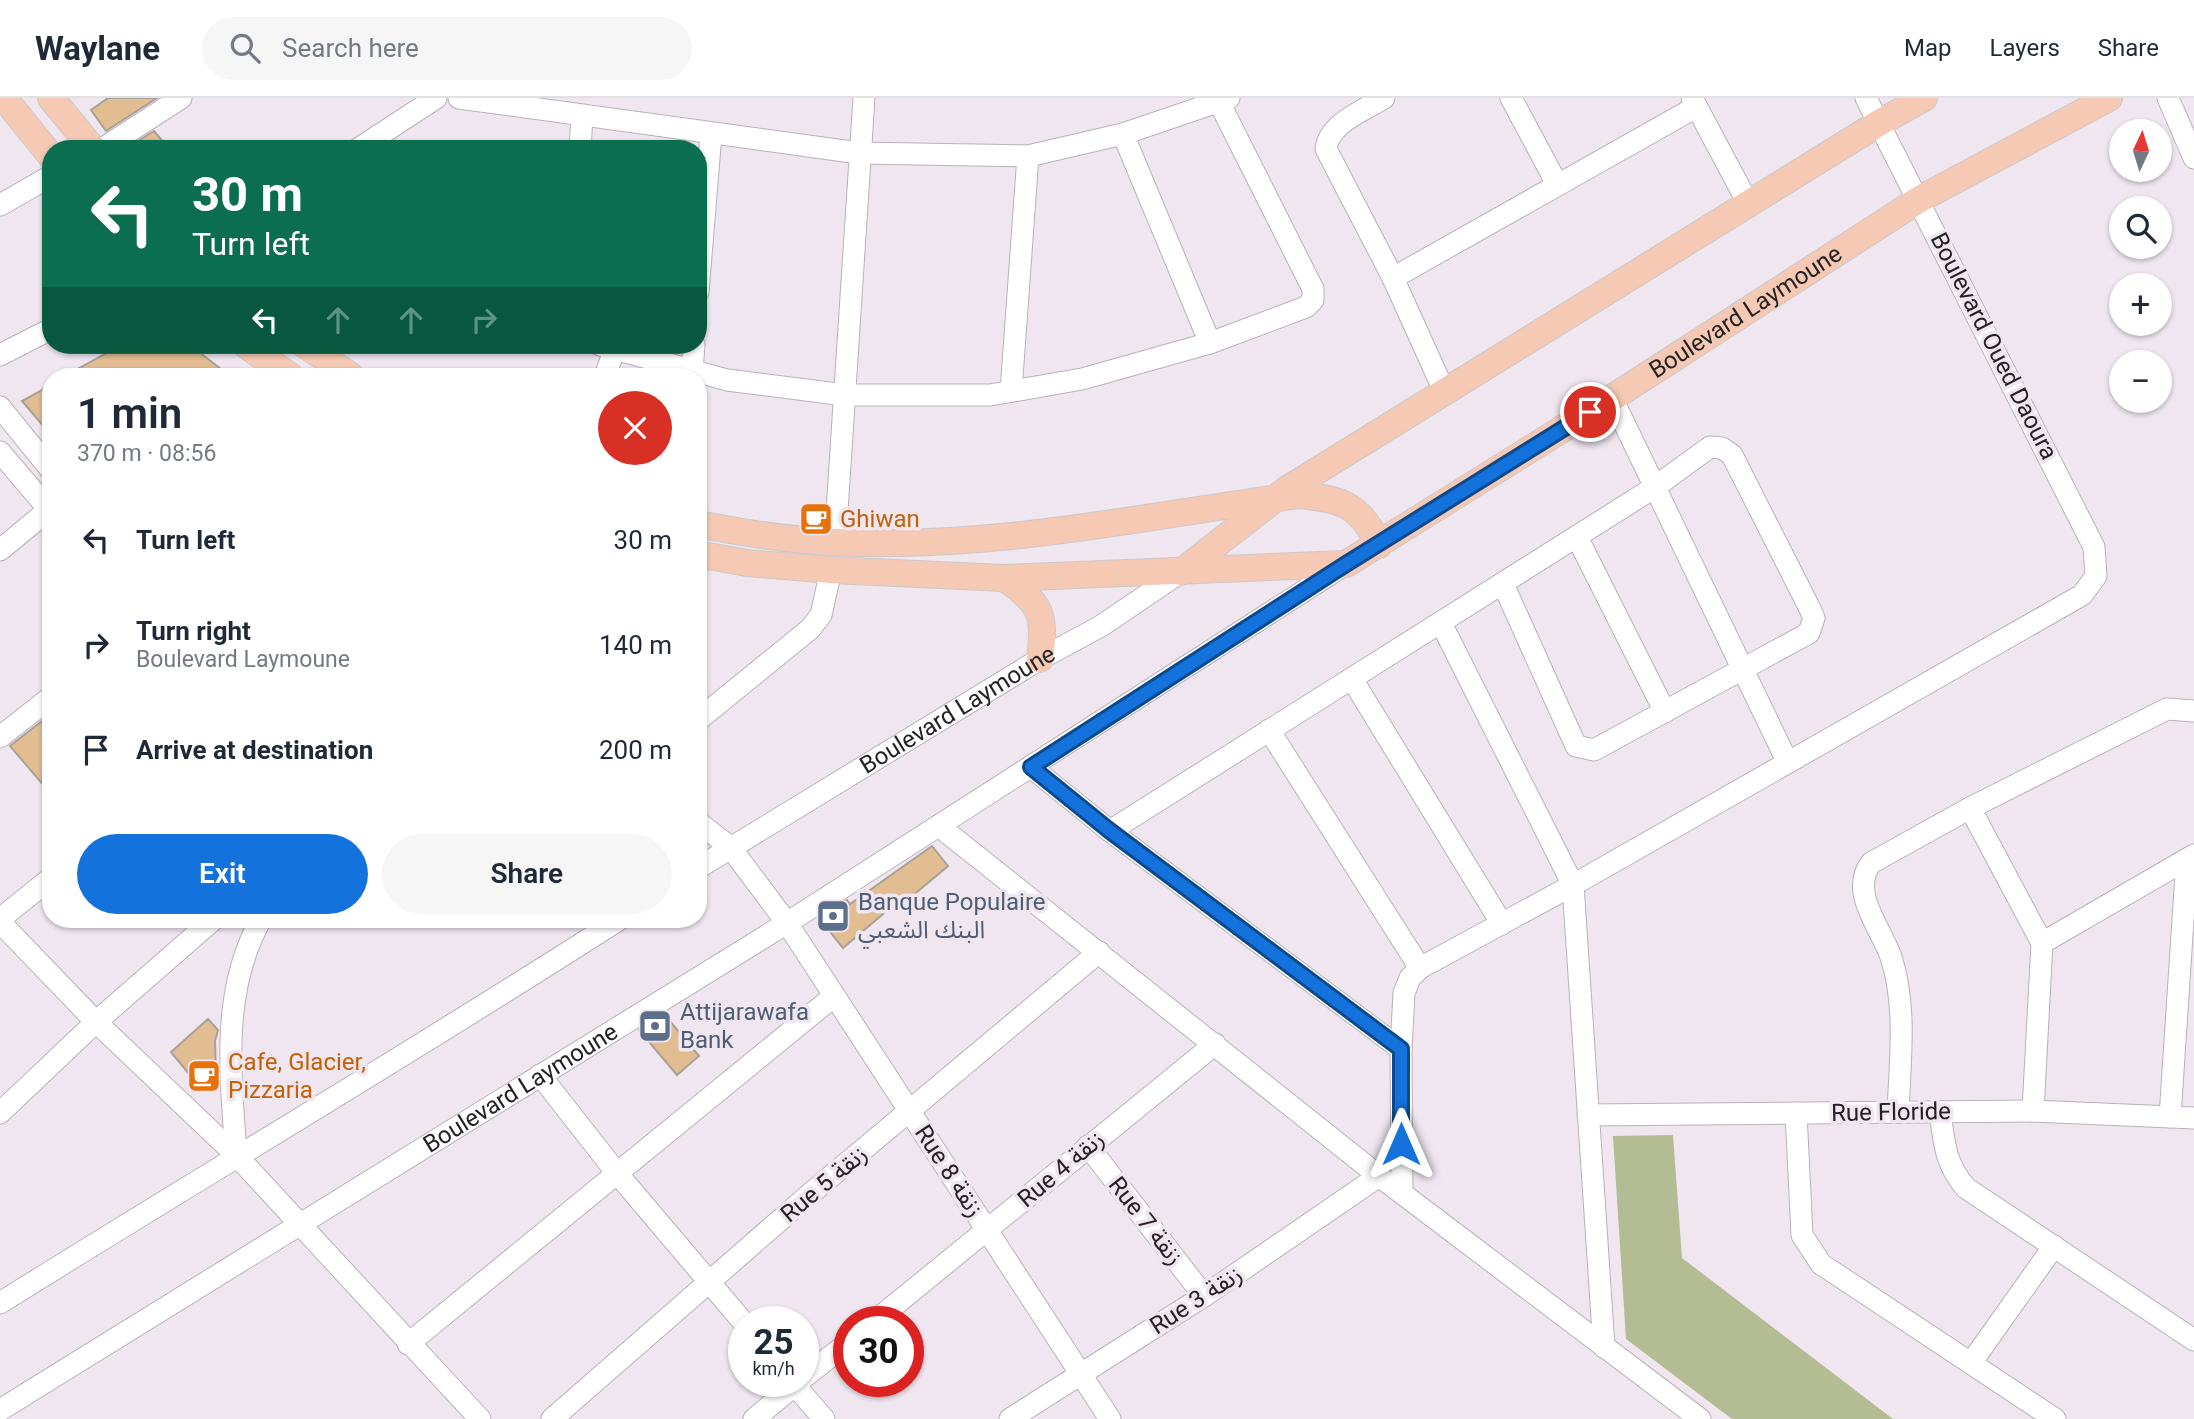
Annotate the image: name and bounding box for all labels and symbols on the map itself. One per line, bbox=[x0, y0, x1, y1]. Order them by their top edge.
north arrow bbox=[2109, 119, 2172, 182]
street label: Boulevard Oued Daoura bbox=[1925, 228, 2063, 464]
street label: Boulevard Laymoune bbox=[1644, 239, 1847, 384]
pin bbox=[1560, 382, 1620, 442]
cafe icon: Ghiwan bbox=[797, 500, 835, 538]
place label: Ghiwan bbox=[840, 505, 920, 533]
street label: Boulevard Laymoune bbox=[855, 640, 1060, 780]
place label: Banque Populaire البنك الشعبي bbox=[858, 888, 1046, 949]
bank icon: Banque Populaire البنك الشعبي bbox=[814, 897, 852, 935]
place label: Attijarawafa Bank bbox=[680, 998, 809, 1054]
bank icon: Attijarawafa Bank bbox=[636, 1007, 674, 1045]
street label: Boulevard Laymoune bbox=[418, 1017, 623, 1159]
place label: Cafe, Glacier, Pizzaria bbox=[228, 1048, 366, 1104]
cafe icon: Cafe, Glacier, Pizzaria bbox=[185, 1057, 223, 1095]
street label: Rue Floride bbox=[1831, 1097, 1951, 1127]
position arrow bbox=[1364, 1107, 1438, 1181]
street label: Rue 8 زنقة bbox=[909, 1120, 989, 1222]
street label: Rue 4 زنقة bbox=[1012, 1125, 1110, 1213]
street label: Rue 5 زنقة bbox=[775, 1140, 873, 1228]
street label: Rue 7 زنقة bbox=[1103, 1171, 1189, 1271]
street label: Rue 3 زنقة bbox=[1145, 1260, 1247, 1340]
speed limit sign: 30 bbox=[833, 1306, 924, 1397]

